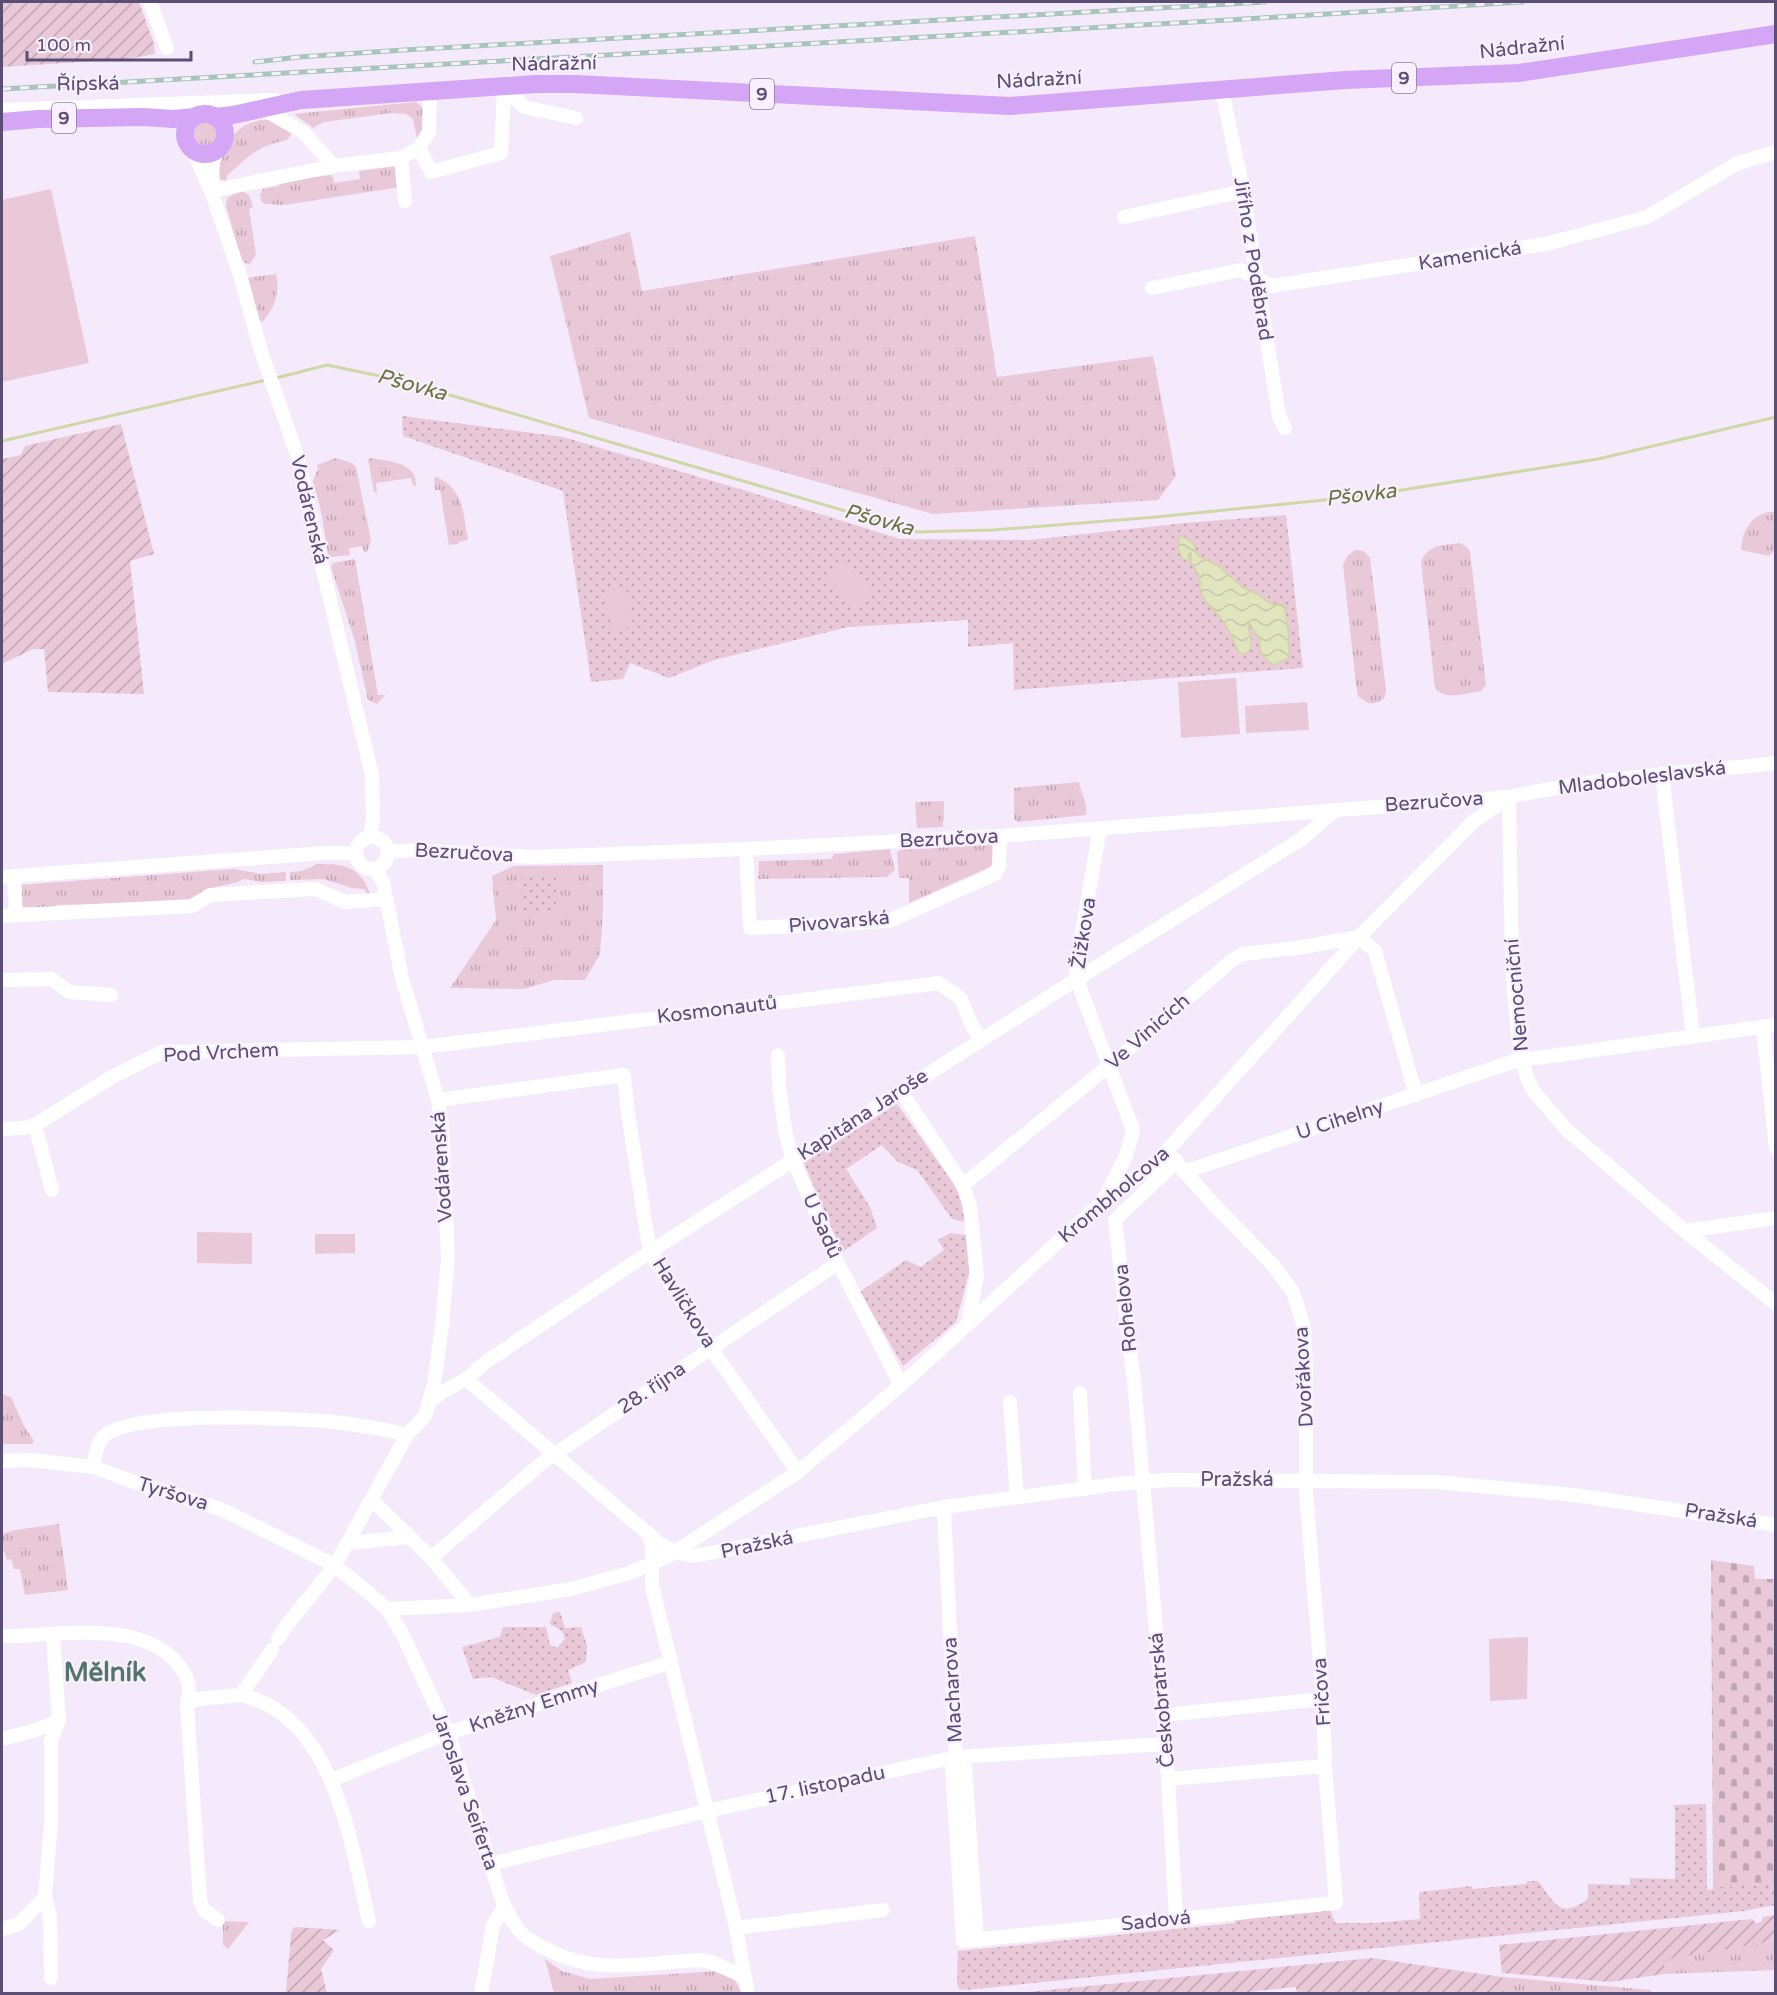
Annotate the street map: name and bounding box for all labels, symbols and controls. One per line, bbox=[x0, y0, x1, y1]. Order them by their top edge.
scale bar bbox=[27, 24, 190, 62]
street label: Nádražní bbox=[1478, 32, 1566, 64]
text: 100 m bbox=[36, 34, 91, 56]
street label: Nádražní bbox=[511, 51, 597, 77]
road number: 9 bbox=[1392, 63, 1416, 93]
street label: Nádražní bbox=[995, 66, 1083, 94]
street label: Řípská bbox=[56, 70, 120, 97]
road number: 9 bbox=[750, 79, 774, 109]
road number: 9 bbox=[52, 103, 76, 133]
street label: Jiřího z Poděbrad bbox=[1228, 176, 1278, 342]
street label: Kamenická bbox=[1417, 236, 1523, 276]
water label: Pšovka bbox=[375, 364, 451, 407]
street label: Vodárenská bbox=[285, 453, 333, 567]
water label: Pšovka bbox=[1324, 478, 1399, 512]
water label: Pšovka bbox=[842, 499, 918, 542]
street label: Mladoboleslavská bbox=[1557, 756, 1727, 800]
street label: Bezručova bbox=[1384, 787, 1484, 817]
street label: Bezručova bbox=[899, 824, 999, 854]
street label: Bezručova bbox=[414, 838, 514, 868]
street label: Žižkova bbox=[1066, 895, 1101, 971]
street label: Pivovarská bbox=[787, 906, 891, 938]
street label: Nemocniční bbox=[1500, 938, 1534, 1052]
street label: Ve Vinicích bbox=[1101, 989, 1195, 1075]
street label: Kosmonautů bbox=[655, 991, 779, 1029]
street label: Pod Vrchem bbox=[162, 1038, 280, 1068]
street label: Kapitána Jaroše bbox=[793, 1064, 933, 1166]
street label: U Cihelny bbox=[1293, 1095, 1387, 1145]
street label: Vodárenská bbox=[426, 1111, 458, 1223]
street label: Krombholcova bbox=[1054, 1142, 1174, 1248]
street label: U Sadů bbox=[797, 1190, 847, 1262]
street label: Havlíčkova bbox=[647, 1253, 721, 1353]
street label: Rohelova bbox=[1109, 1263, 1143, 1353]
street label: Dvořákova bbox=[1289, 1326, 1319, 1428]
street label: 28. října bbox=[614, 1357, 690, 1419]
street label: Pražská bbox=[1200, 1468, 1274, 1492]
street label: Tyršova bbox=[135, 1472, 211, 1516]
street label: Pražská bbox=[1683, 1498, 1759, 1534]
street label: Pražská bbox=[718, 1526, 796, 1564]
street label: Českobratrská bbox=[1143, 1631, 1180, 1769]
street label: Macharova bbox=[938, 1637, 968, 1743]
district label: Mělník bbox=[64, 1657, 146, 1688]
street label: Fričova bbox=[1308, 1657, 1336, 1727]
street label: Kněžny Emmy bbox=[466, 1674, 602, 1738]
street label: Jaroslava Seiferta bbox=[427, 1709, 503, 1873]
street label: 17. listopadu bbox=[763, 1761, 887, 1809]
street label: Sadová bbox=[1120, 1905, 1192, 1937]

